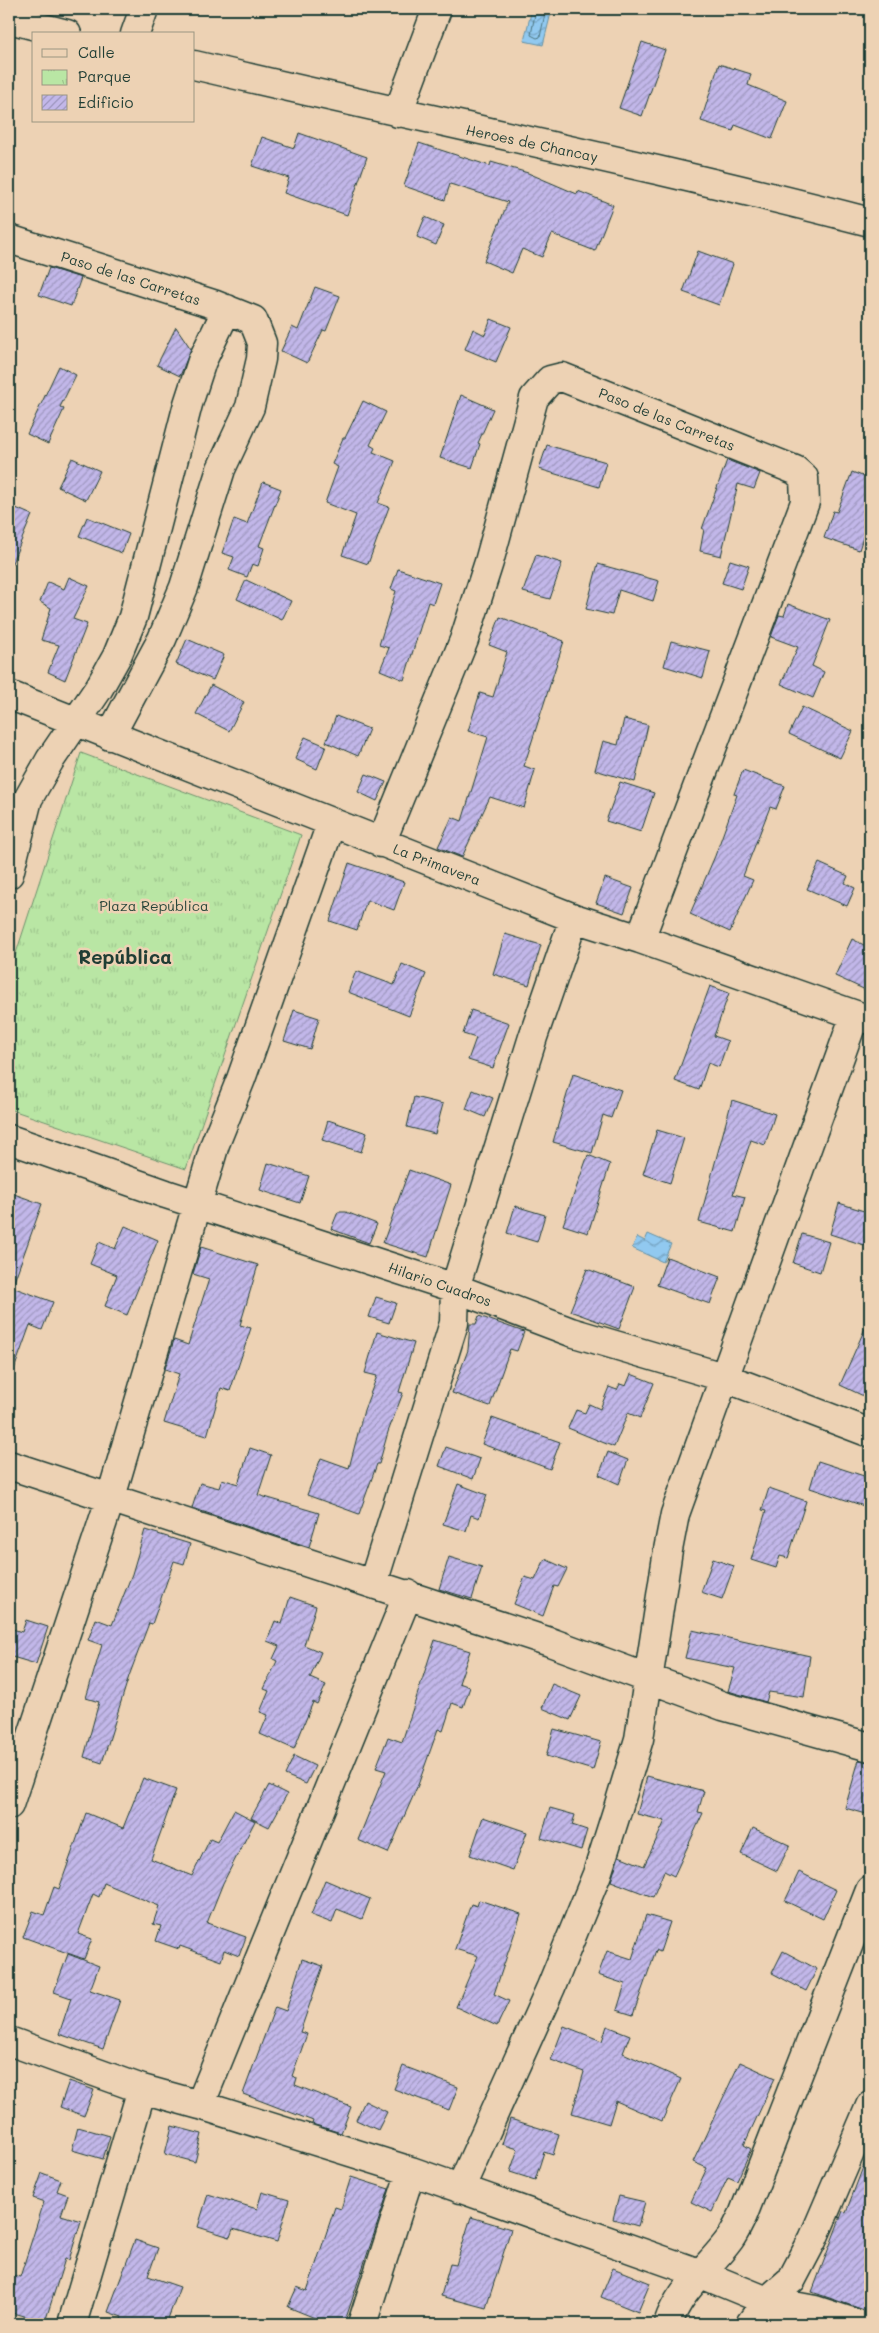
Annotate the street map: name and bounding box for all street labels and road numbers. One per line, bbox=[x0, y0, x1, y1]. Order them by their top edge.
street label: Heroes de Chancay bbox=[464, 120, 600, 166]
street label: Paso de las Carretas bbox=[59, 246, 203, 310]
street label: Paso de las Carretas bbox=[596, 383, 738, 455]
street label: La Primavera bbox=[391, 839, 483, 889]
street label: Hilario Cuadros bbox=[386, 1257, 494, 1311]

